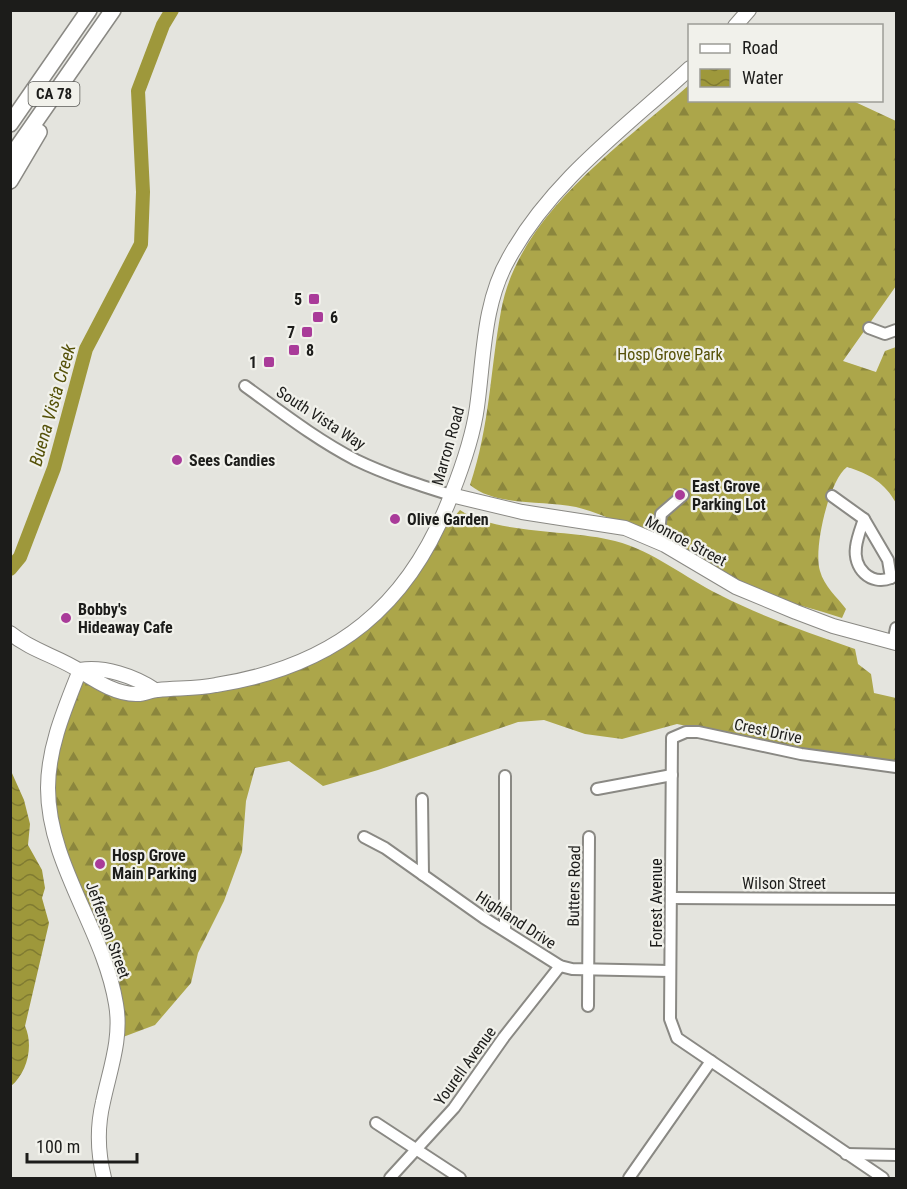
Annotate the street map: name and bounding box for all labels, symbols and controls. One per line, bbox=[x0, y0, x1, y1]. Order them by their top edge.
legend bbox=[688, 24, 883, 102]
text: Road bbox=[742, 37, 778, 58]
text: Water bbox=[742, 67, 784, 88]
road number: CA 78 bbox=[28, 82, 80, 106]
place label: 5 bbox=[294, 290, 302, 309]
marker: 5 bbox=[307, 292, 321, 306]
place label: 6 bbox=[330, 308, 338, 327]
marker: 6 bbox=[311, 310, 325, 324]
place label: 7 bbox=[287, 323, 295, 342]
marker: 7 bbox=[300, 325, 314, 339]
water label: Buena Vista Creek bbox=[25, 341, 80, 468]
place label: 8 bbox=[306, 341, 314, 360]
marker: 8 bbox=[287, 343, 301, 357]
park label: Hosp Grove Park bbox=[617, 345, 723, 364]
place label: 1 bbox=[249, 353, 257, 372]
marker: 1 bbox=[262, 355, 276, 369]
street label: South Vista Way bbox=[273, 382, 369, 454]
street label: Marron Road bbox=[428, 404, 468, 488]
place label: Sees Candies bbox=[189, 451, 275, 470]
marker: Sees Candies bbox=[170, 453, 184, 467]
place label: East Grove Parking Lot bbox=[692, 477, 766, 514]
marker: East Grove Parking Lot bbox=[673, 488, 687, 502]
place label: Olive Garden bbox=[407, 510, 489, 529]
marker: Olive Garden bbox=[388, 512, 402, 526]
street label: Monroe Street bbox=[642, 512, 730, 570]
place label: Bobby's Hideaway Cafe bbox=[78, 600, 173, 637]
marker: Bobby's Hideaway Cafe bbox=[59, 611, 73, 625]
street label: Crest Drive bbox=[732, 715, 804, 747]
street label: Butters Road bbox=[564, 845, 584, 927]
place label: Hosp Grove Main Parking bbox=[112, 846, 197, 883]
marker: Hosp Grove Main Parking bbox=[93, 857, 107, 871]
street label: Forest Avenue bbox=[647, 858, 666, 948]
street label: Wilson Street bbox=[742, 874, 826, 893]
street label: Jefferson Street bbox=[82, 879, 134, 981]
street label: Highland Drive bbox=[472, 887, 560, 953]
street label: Yourell Avenue bbox=[430, 1023, 500, 1109]
scale bar bbox=[27, 1126, 136, 1164]
text: 100 m bbox=[36, 1136, 80, 1157]

